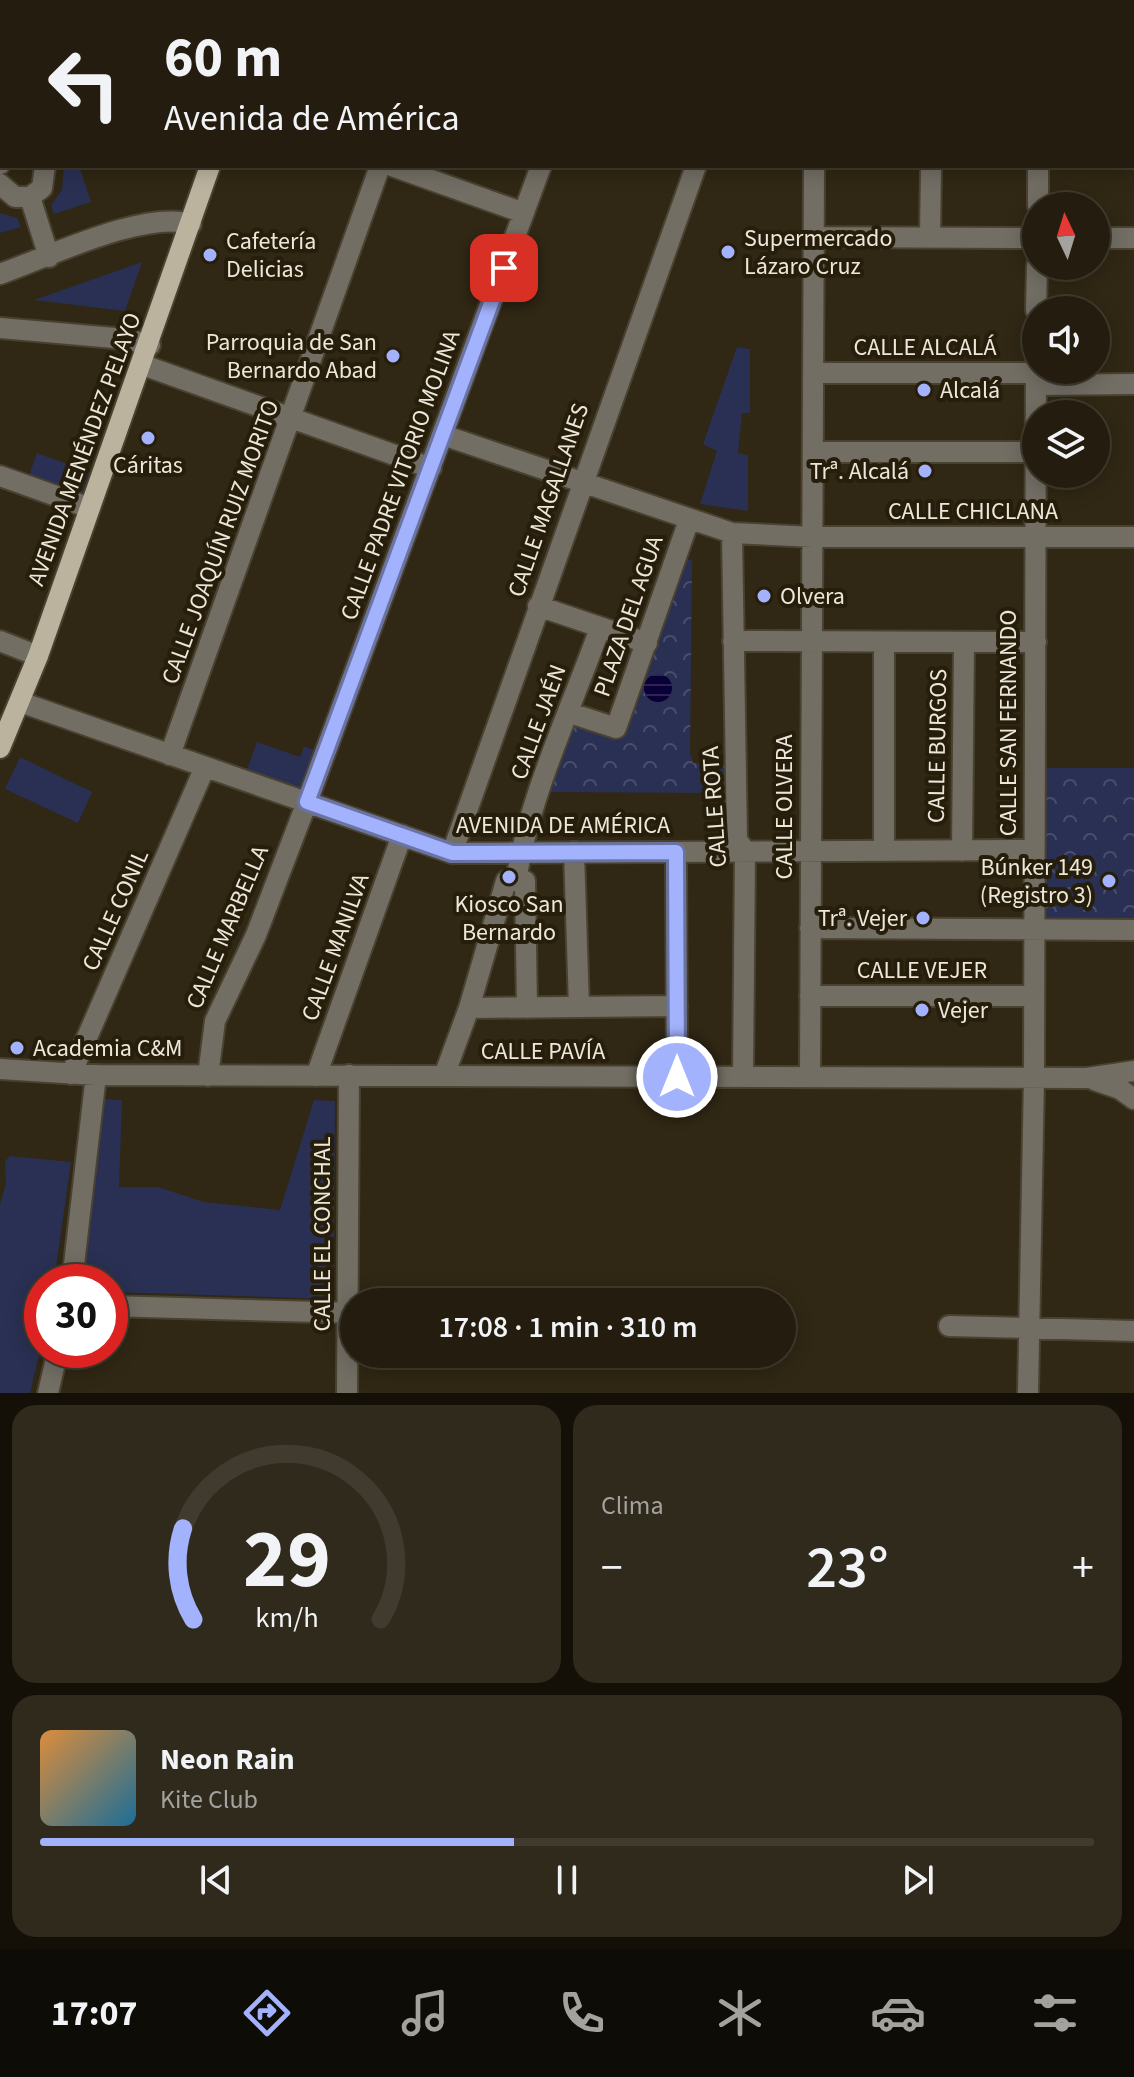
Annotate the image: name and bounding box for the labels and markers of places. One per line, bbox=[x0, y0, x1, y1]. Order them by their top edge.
place label: Supermercado Lázaro Cruz bbox=[744, 221, 892, 284]
place label: Cafetería Delicias bbox=[226, 224, 316, 287]
pin bbox=[470, 234, 538, 302]
marker: Supermercado Lázaro Cruz bbox=[719, 243, 737, 261]
marker: Cafetería Delicias bbox=[201, 246, 219, 264]
place label: Parroquia de San Bernardo Abad bbox=[206, 325, 377, 388]
marker: Parroquia de San Bernardo Abad bbox=[384, 347, 402, 365]
place label: Alcalá bbox=[940, 373, 1000, 408]
marker: Alcalá bbox=[915, 381, 933, 399]
marker: Cáritas bbox=[139, 429, 157, 447]
place label: Cáritas bbox=[113, 448, 183, 483]
place label: Trª. Alcalá bbox=[810, 454, 909, 489]
marker: Trª. Alcalá bbox=[916, 462, 934, 480]
place label: Olvera bbox=[780, 579, 845, 614]
marker: Olvera bbox=[755, 587, 773, 605]
place label: Búnker 149 (Registro 3) bbox=[980, 850, 1093, 913]
marker: Kiosco San Bernardo bbox=[500, 868, 518, 886]
marker: Búnker 149 (Registro 3) bbox=[1100, 872, 1118, 890]
place label: Kiosco San Bernardo bbox=[454, 887, 564, 950]
place label: Trª. Vejer bbox=[818, 901, 908, 936]
marker: Trª. Vejer bbox=[914, 909, 932, 927]
place label: Vejer bbox=[938, 993, 989, 1028]
marker: Vejer bbox=[913, 1001, 931, 1019]
place label: Academia C&M bbox=[33, 1031, 183, 1066]
marker: Academia C&M bbox=[8, 1039, 26, 1057]

